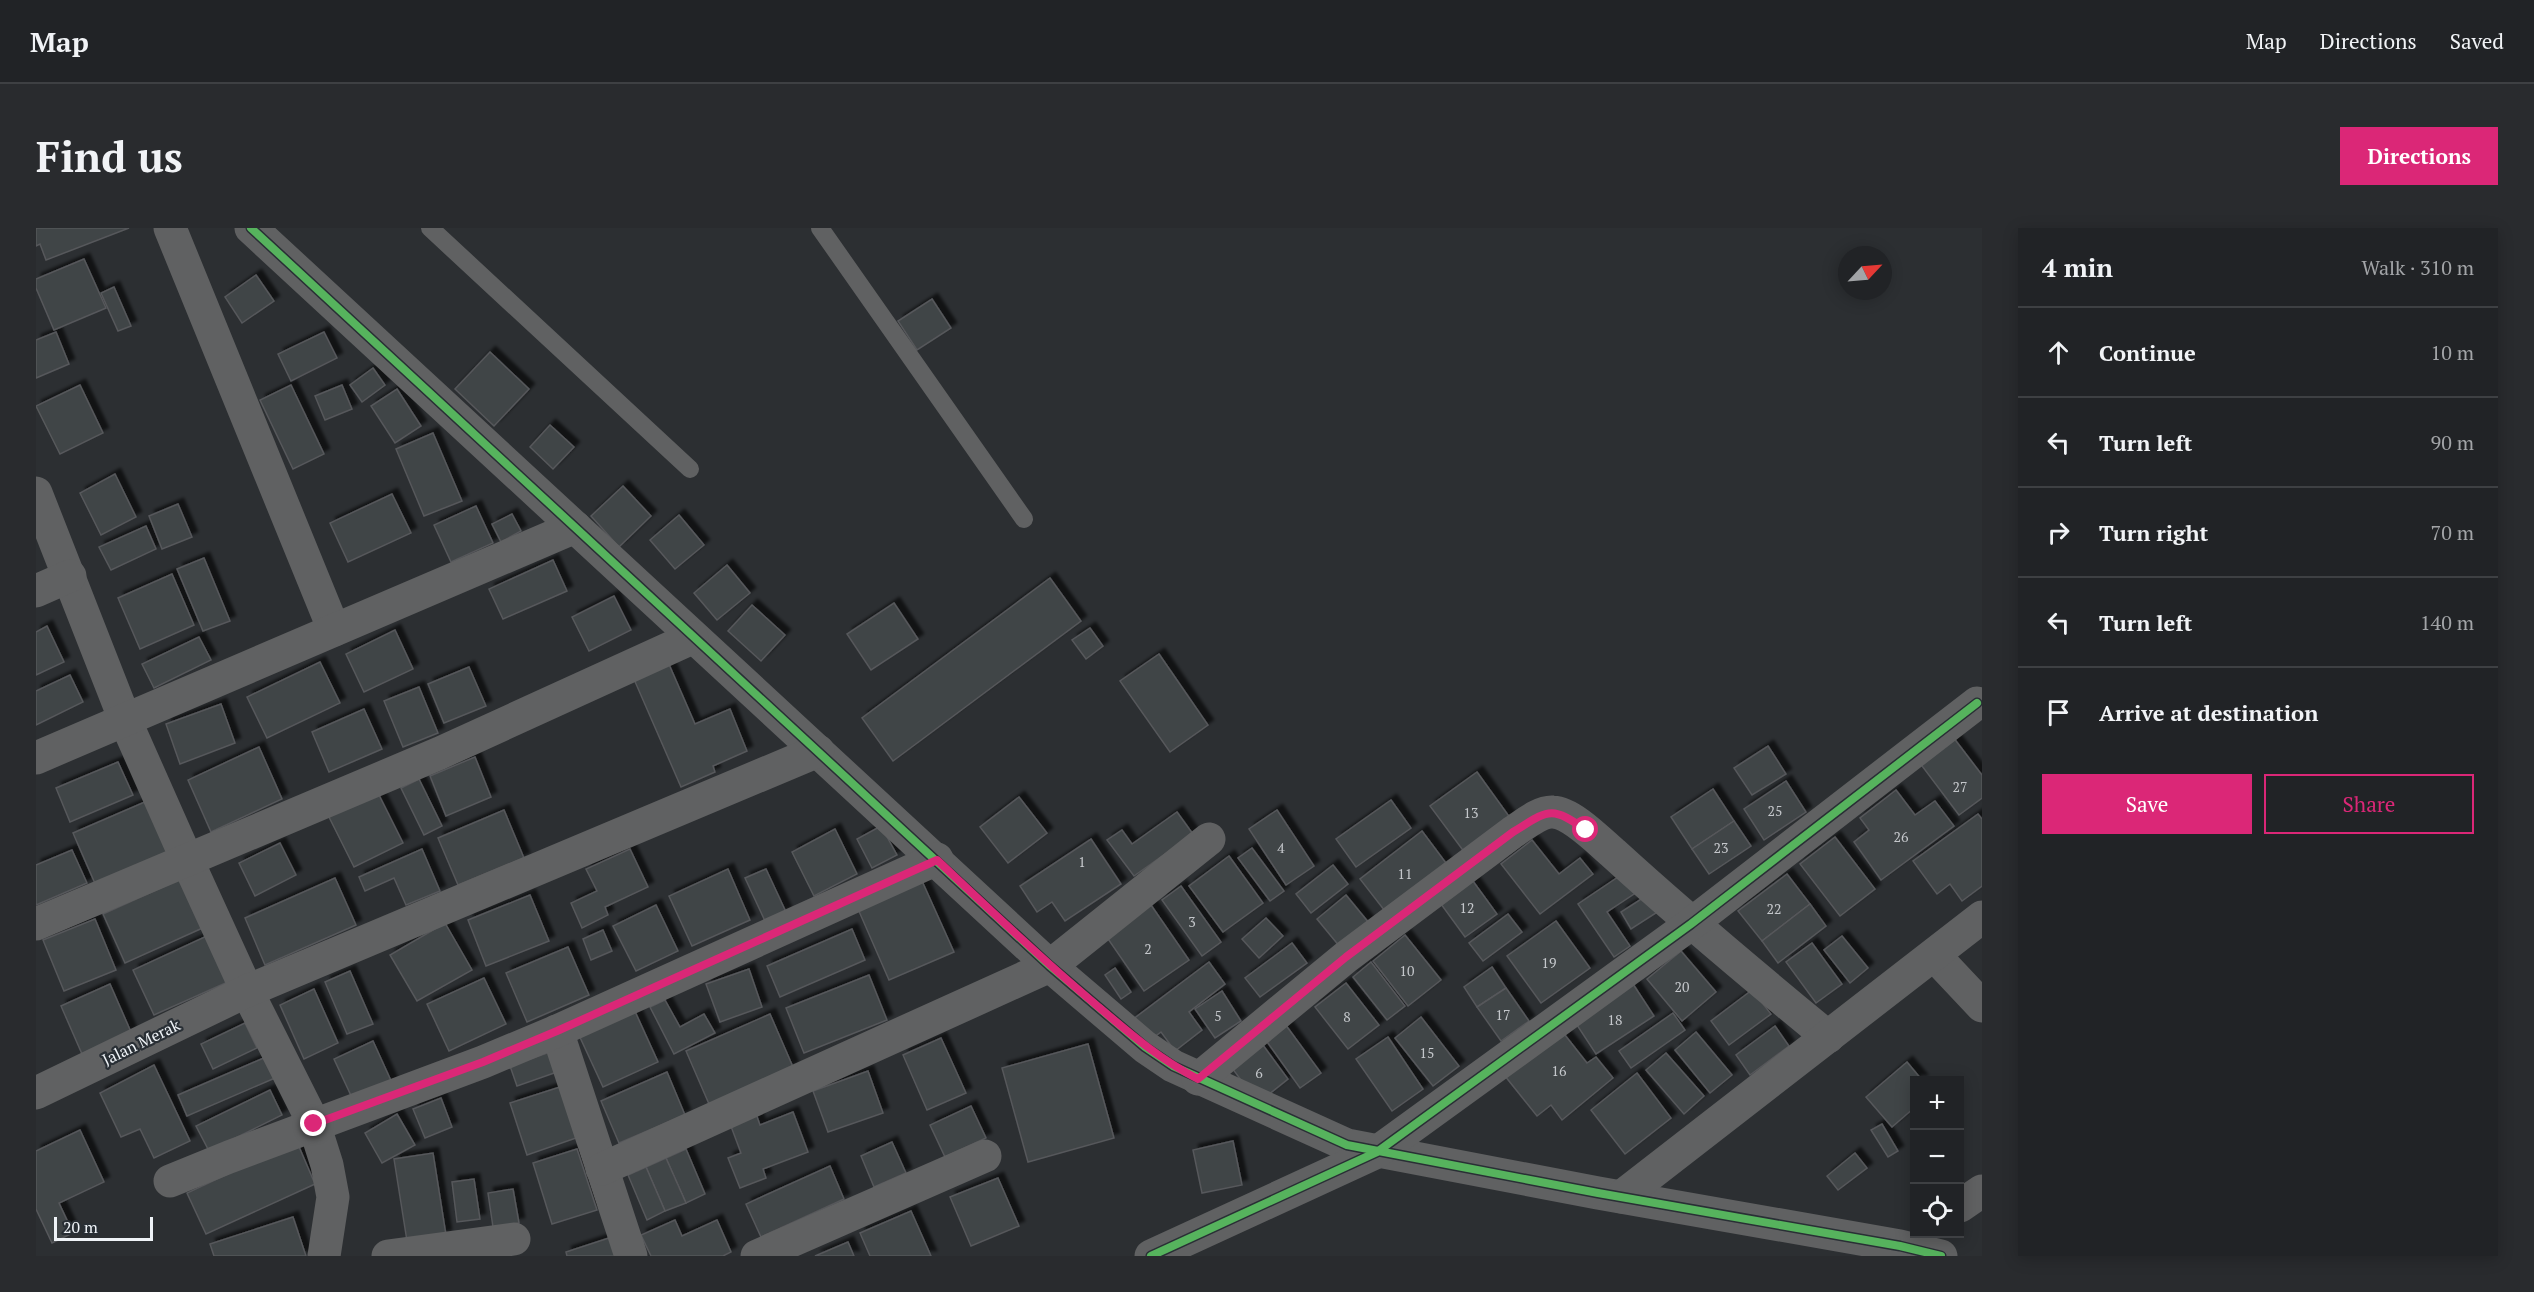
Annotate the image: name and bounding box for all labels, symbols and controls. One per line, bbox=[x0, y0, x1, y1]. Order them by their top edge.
text: Map bbox=[30, 23, 89, 60]
text: Map bbox=[2246, 27, 2287, 55]
text: Directions bbox=[2320, 27, 2417, 55]
text: Saved bbox=[2450, 27, 2504, 55]
button: Directions bbox=[2340, 127, 2498, 185]
text: Find us bbox=[36, 128, 183, 184]
north arrow bbox=[1838, 246, 1892, 300]
text: 4 min bbox=[2042, 250, 2113, 284]
text: Walk · 310 m bbox=[2362, 254, 2474, 281]
icon: ahead bbox=[2042, 336, 2075, 369]
text: Continue bbox=[2099, 338, 2196, 367]
text: 10 m bbox=[2431, 339, 2474, 366]
icon: left bbox=[2042, 426, 2075, 459]
text: Turn left bbox=[2099, 428, 2192, 457]
text: 90 m bbox=[2431, 429, 2474, 456]
icon: right bbox=[2042, 516, 2075, 549]
text: Turn right bbox=[2099, 518, 2208, 547]
text: 70 m bbox=[2431, 519, 2474, 546]
icon: left bbox=[2042, 606, 2075, 639]
text: Turn left bbox=[2099, 608, 2192, 637]
text: 140 m bbox=[2420, 609, 2474, 636]
icon: arrive bbox=[2042, 696, 2075, 729]
text: Arrive at destination bbox=[2099, 698, 2318, 727]
button: Save bbox=[2042, 774, 2252, 834]
button: Share bbox=[2264, 774, 2474, 834]
house number: 27 bbox=[1953, 777, 1967, 796]
house number: 25 bbox=[1768, 801, 1782, 820]
house number: 13 bbox=[1464, 803, 1478, 822]
route start bbox=[1572, 816, 1598, 842]
house number: 26 bbox=[1894, 827, 1909, 846]
house number: 4 bbox=[1277, 838, 1285, 857]
house number: 23 bbox=[1714, 838, 1728, 857]
house number: 1 bbox=[1078, 852, 1086, 871]
house number: 11 bbox=[1398, 864, 1412, 883]
house number: 12 bbox=[1460, 898, 1474, 917]
house number: 22 bbox=[1767, 899, 1781, 918]
house number: 3 bbox=[1188, 912, 1196, 931]
house number: 2 bbox=[1144, 939, 1152, 958]
house number: 19 bbox=[1542, 953, 1556, 972]
house number: 10 bbox=[1400, 961, 1414, 980]
house number: 20 bbox=[1675, 977, 1689, 996]
house number: 17 bbox=[1496, 1005, 1510, 1024]
house number: 5 bbox=[1214, 1006, 1222, 1025]
house number: 8 bbox=[1343, 1007, 1351, 1026]
house number: 18 bbox=[1608, 1010, 1622, 1029]
street label: Jalan Merak bbox=[98, 1013, 184, 1070]
house number: 15 bbox=[1420, 1043, 1434, 1062]
house number: 16 bbox=[1552, 1061, 1567, 1080]
house number: 6 bbox=[1255, 1063, 1263, 1082]
map controls bbox=[1910, 1076, 1964, 1238]
button: + bbox=[1910, 1076, 1964, 1130]
route end bbox=[300, 1110, 326, 1136]
button: − bbox=[1910, 1130, 1964, 1184]
button: locate bbox=[1910, 1184, 1964, 1238]
scale bar bbox=[54, 1214, 153, 1242]
text: 20 m bbox=[63, 1216, 98, 1238]

